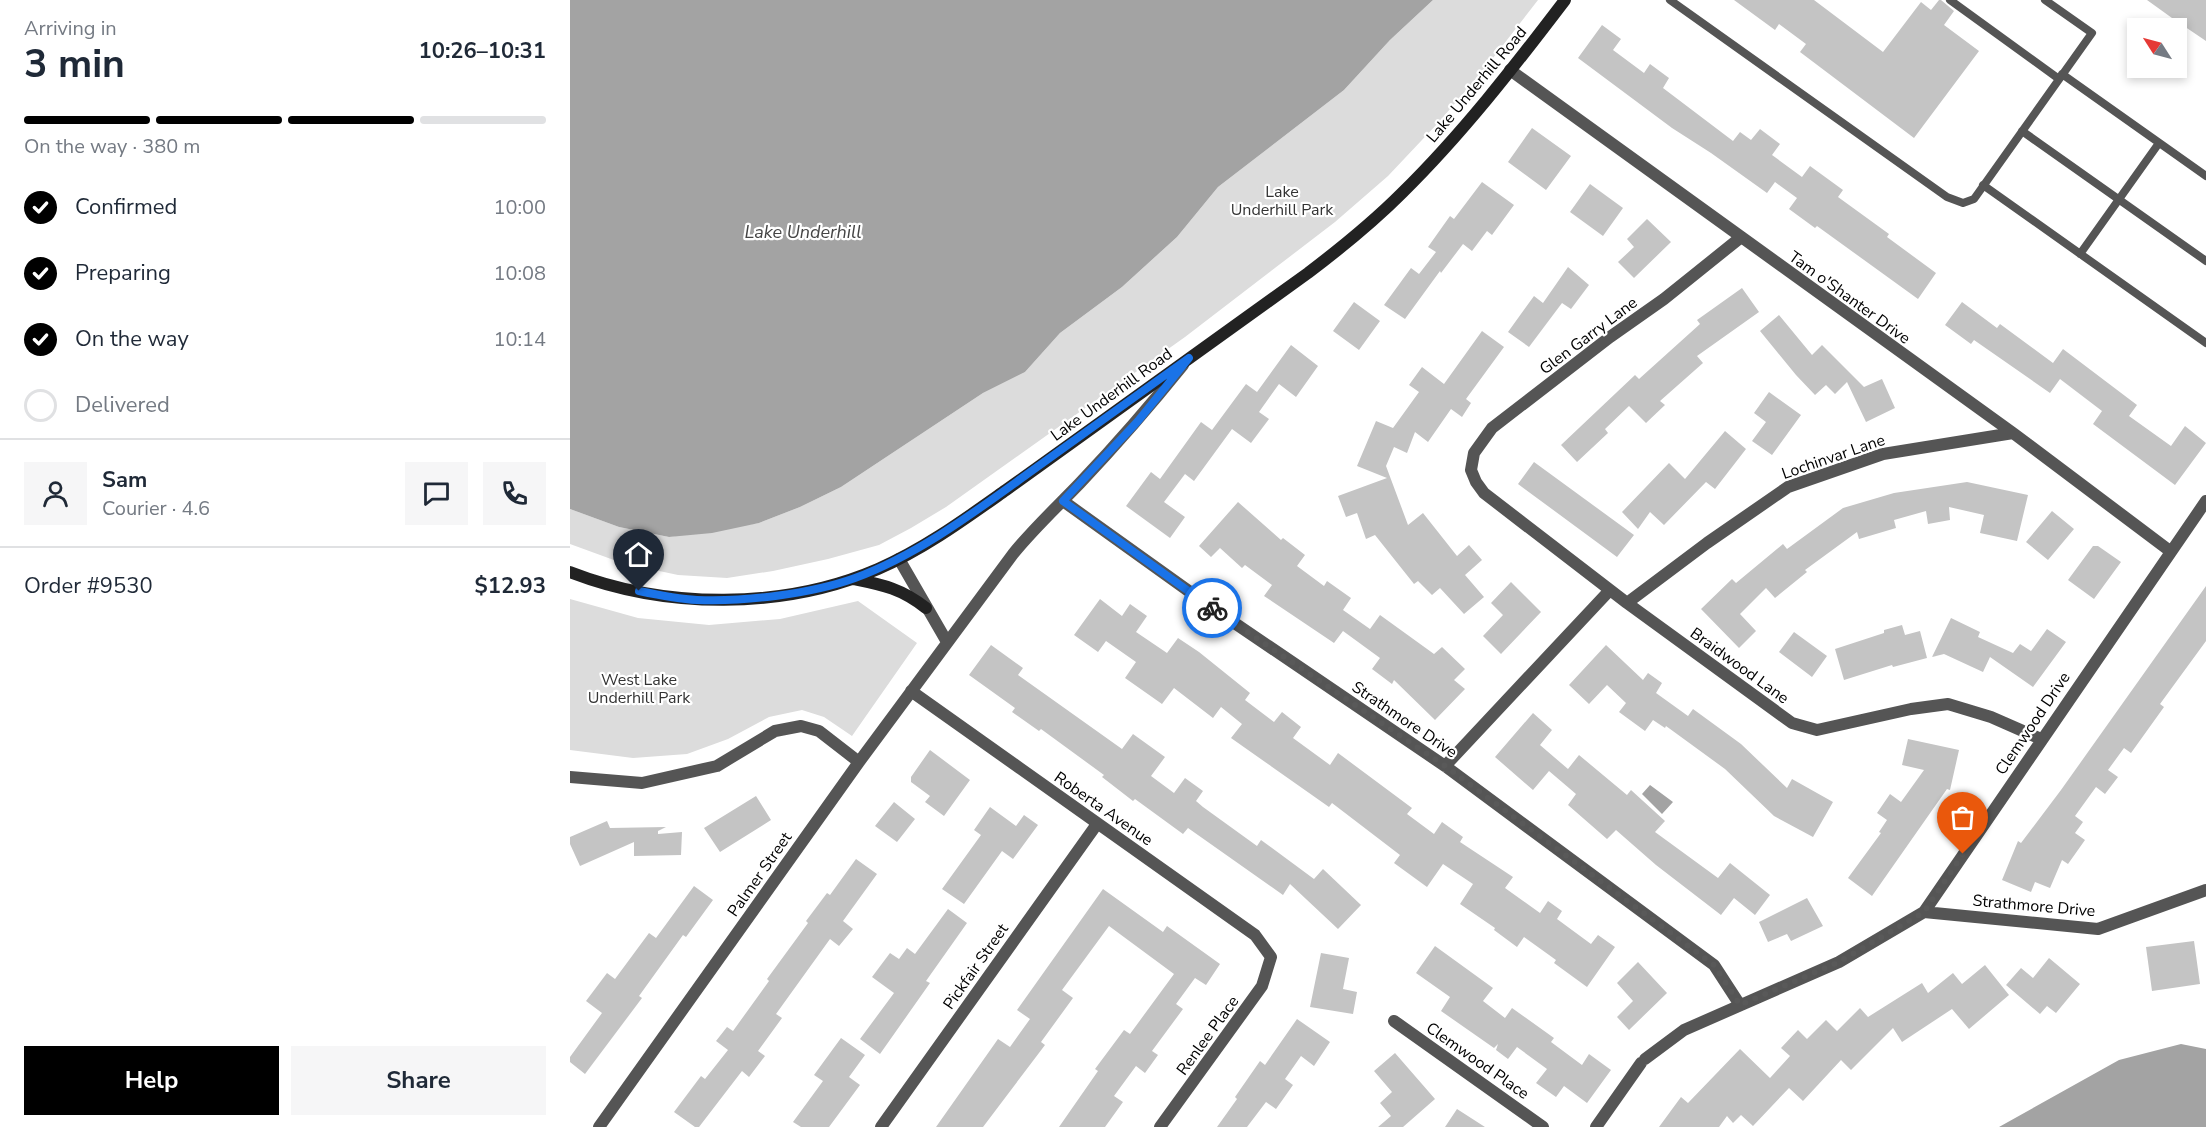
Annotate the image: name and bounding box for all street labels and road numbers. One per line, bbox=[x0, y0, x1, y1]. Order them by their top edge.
street label: Lake Underhill Road bbox=[1422, 22, 1532, 147]
street label: Tam o'Shanter Drive bbox=[1784, 246, 1915, 349]
street label: Glen Garry Lane bbox=[1535, 292, 1642, 380]
street label: Lake Underhill Road bbox=[1046, 343, 1177, 446]
street label: Lochinvar Lane bbox=[1779, 429, 1888, 485]
street label: Braidwood Lane bbox=[1685, 622, 1793, 709]
street label: Clemwood Drive bbox=[1990, 668, 2076, 779]
street label: Strathmore Drive bbox=[1347, 676, 1462, 763]
street label: Roberta Avenue bbox=[1050, 767, 1157, 851]
street label: Palmer Street bbox=[723, 828, 797, 921]
street label: Strathmore Drive bbox=[1972, 890, 2096, 922]
street label: Pickfair Street bbox=[938, 919, 1014, 1014]
street label: Renlee Place bbox=[1172, 991, 1244, 1080]
street label: Clemwood Place bbox=[1421, 1017, 1533, 1105]

